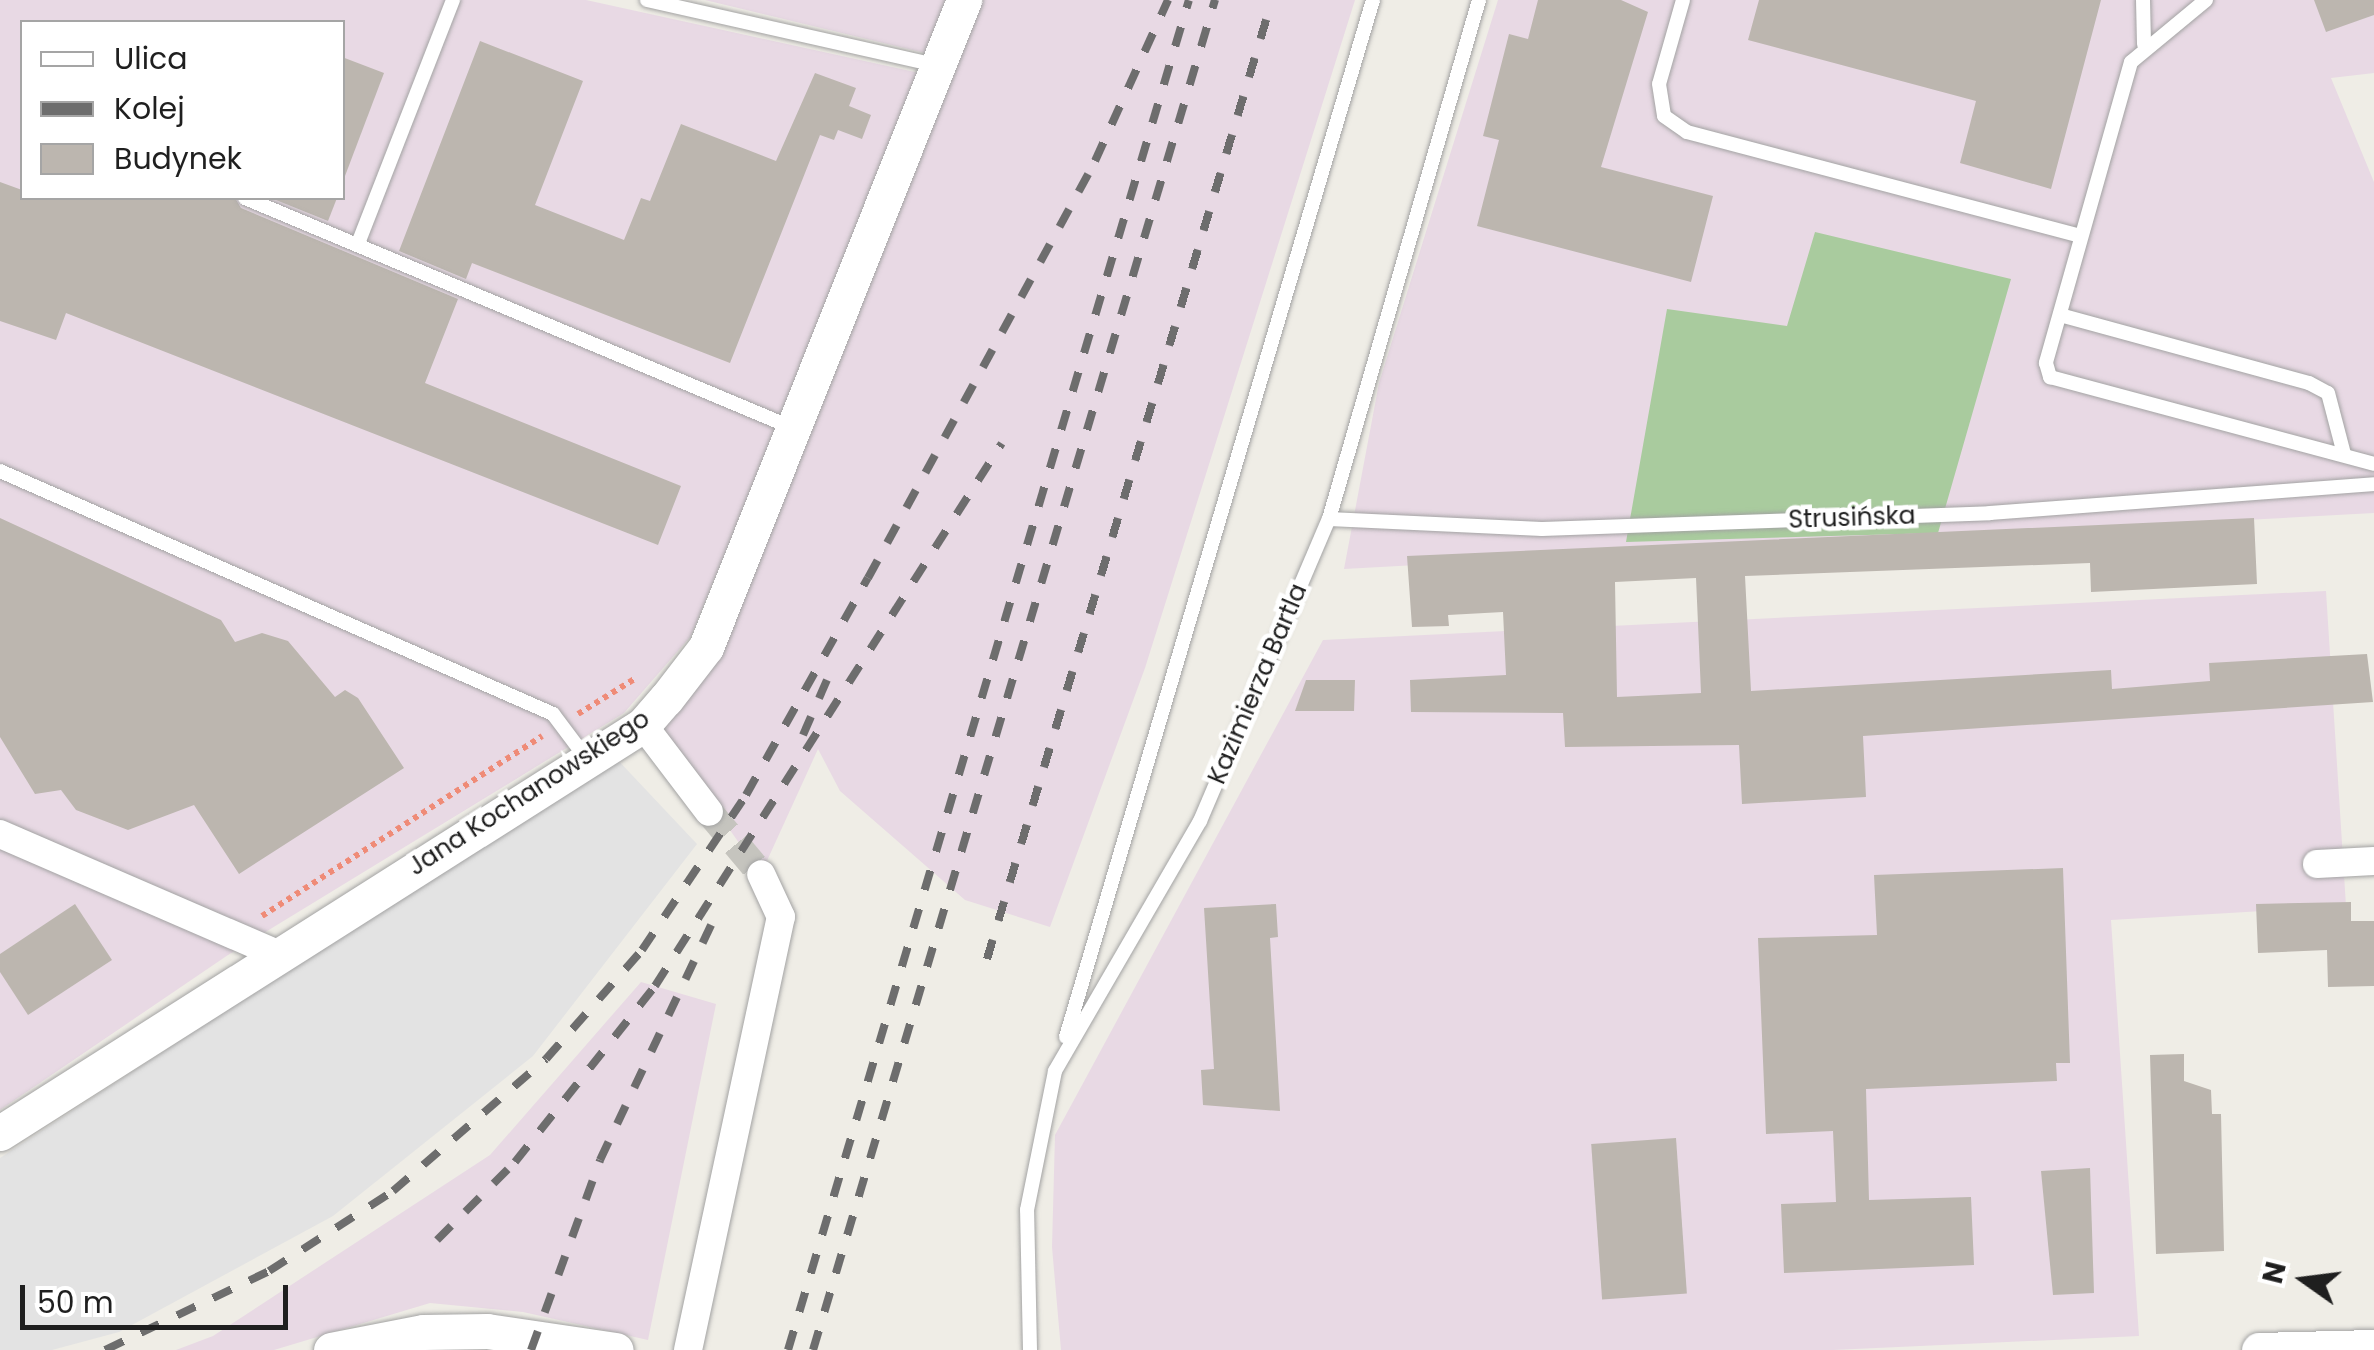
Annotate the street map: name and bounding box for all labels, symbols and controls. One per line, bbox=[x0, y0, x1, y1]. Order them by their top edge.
legend bbox=[20, 20, 345, 200]
text: Ulica bbox=[114, 37, 188, 80]
text: Kolej bbox=[114, 87, 185, 130]
text: Budynek bbox=[114, 137, 242, 180]
street label: Strusińska bbox=[1788, 501, 1916, 535]
street label: Kazimierza Bartla bbox=[1202, 579, 1314, 789]
street label: Jana Kochanowskiego bbox=[403, 704, 655, 882]
north arrow bbox=[2254, 1230, 2354, 1330]
text: N bbox=[2253, 1258, 2296, 1288]
scale bar bbox=[25, 1265, 292, 1327]
text: 50 m bbox=[37, 1281, 114, 1324]

